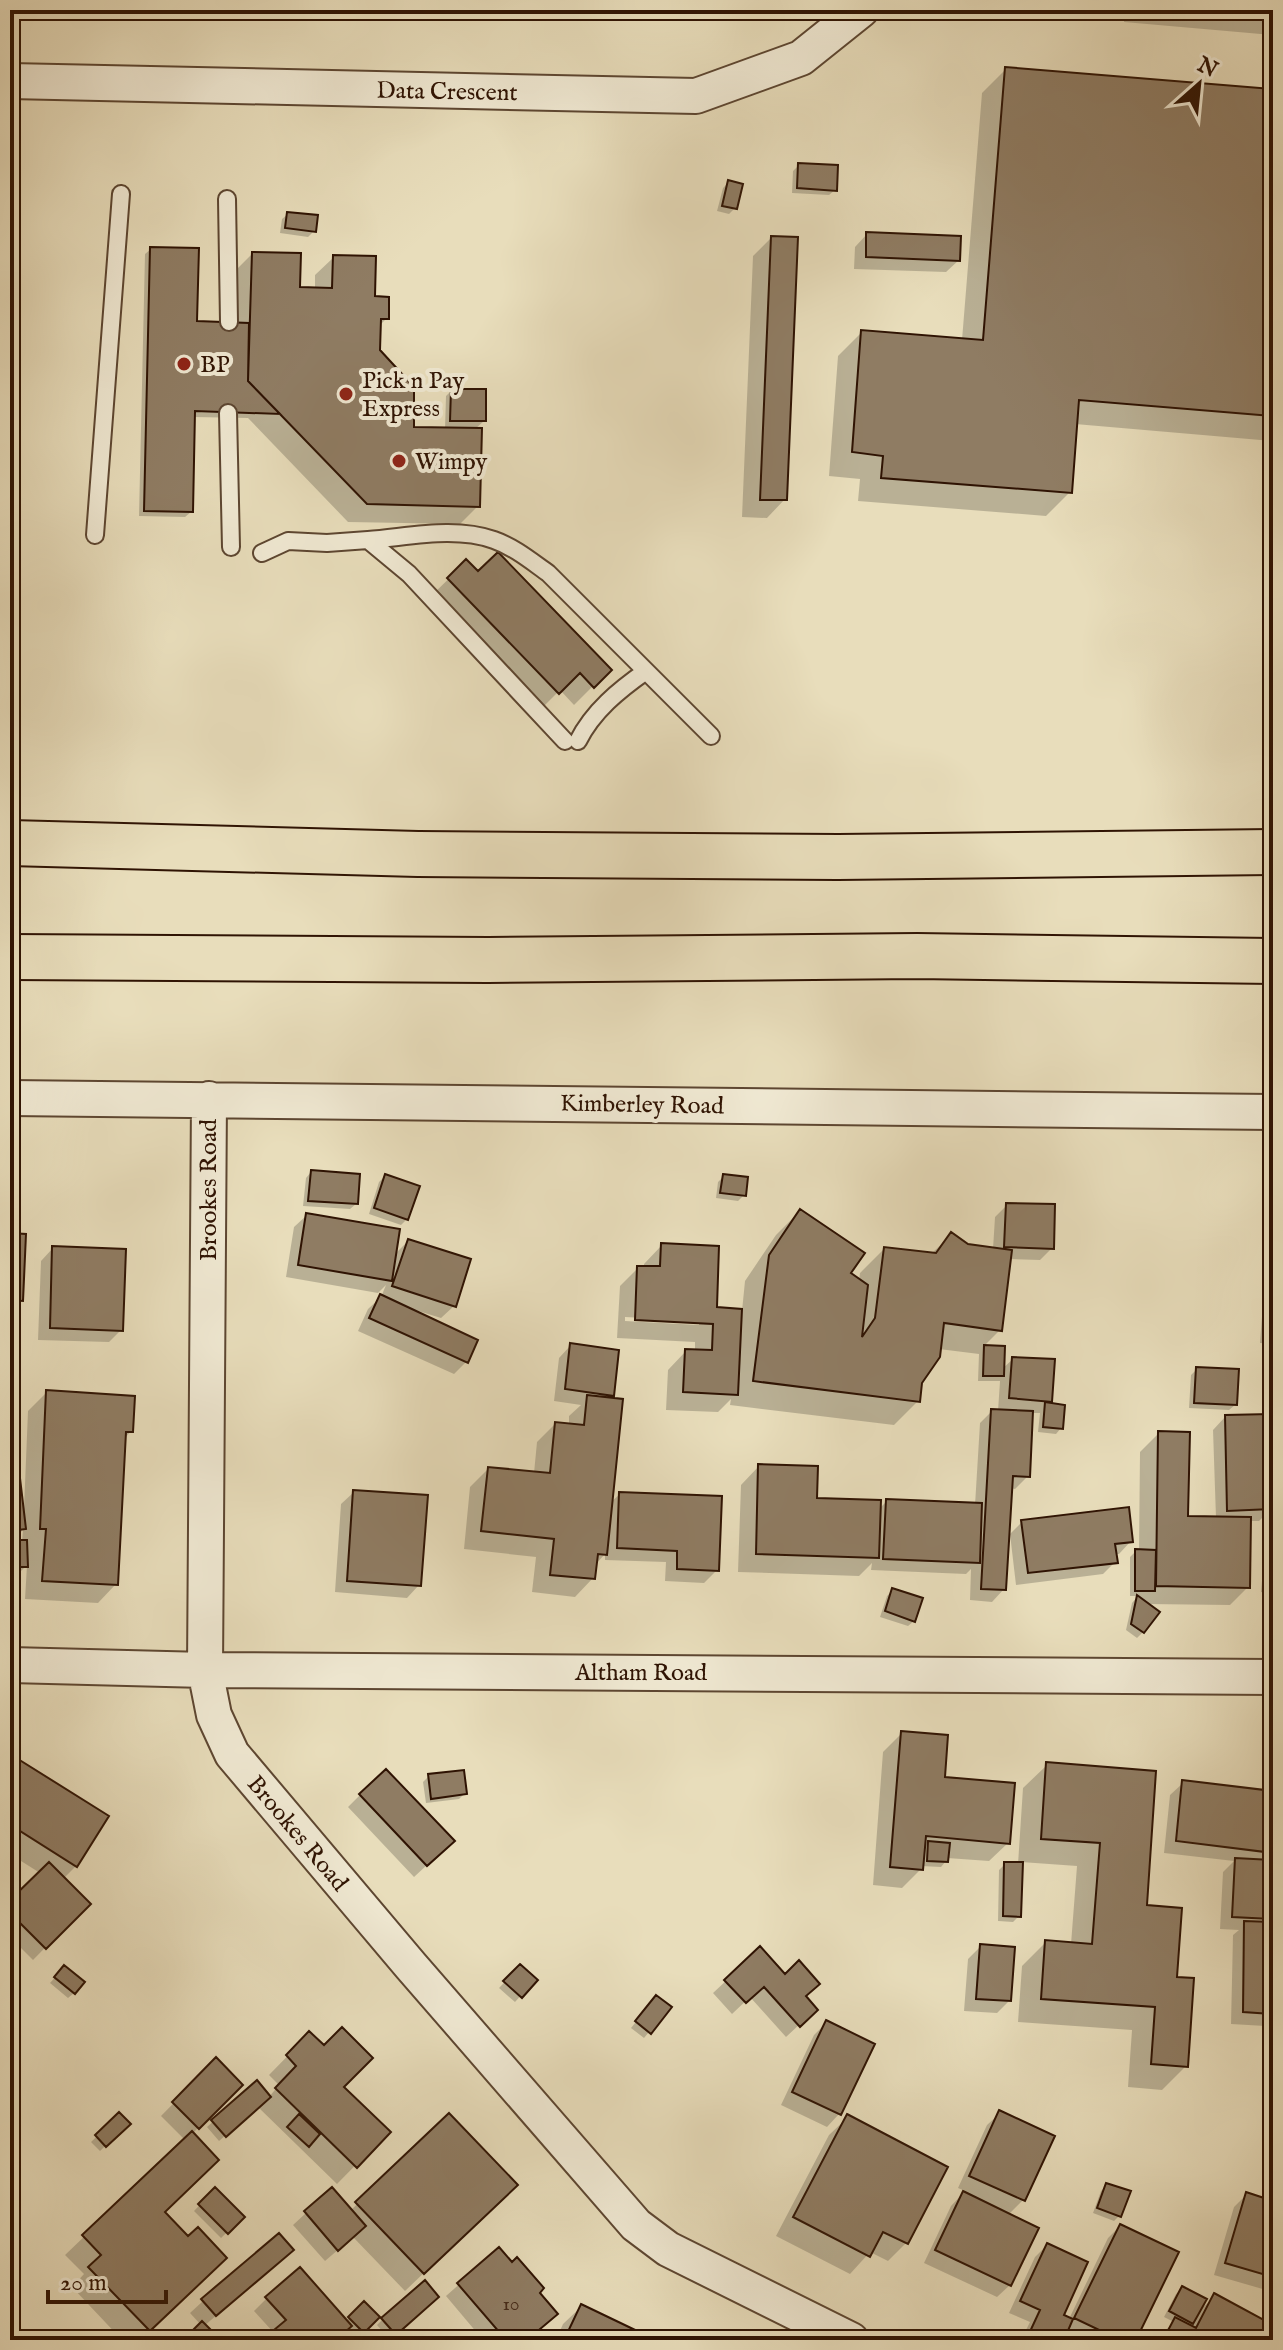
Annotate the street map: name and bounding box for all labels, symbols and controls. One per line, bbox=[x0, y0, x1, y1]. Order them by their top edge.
north arrow bbox=[1159, 44, 1239, 124]
text: N bbox=[1191, 51, 1222, 85]
street label: Data Crescent bbox=[376, 76, 518, 109]
place label: BP bbox=[200, 350, 230, 381]
marker: BP bbox=[175, 355, 193, 373]
place label: Pick n Pay Express bbox=[362, 366, 464, 425]
marker: Pick n Pay Express bbox=[337, 385, 355, 403]
place label: Wimpy bbox=[415, 447, 488, 478]
marker: Wimpy bbox=[390, 452, 408, 470]
street label: Kimberley Road bbox=[560, 1089, 724, 1122]
street label: Brookes Road bbox=[194, 1119, 225, 1261]
street label: Altham Road bbox=[574, 1658, 707, 1689]
street label: Brookes Road bbox=[239, 1770, 355, 1899]
scale bar bbox=[48, 2254, 166, 2304]
text: 20 m bbox=[60, 2268, 107, 2299]
house number: 10 bbox=[502, 2292, 520, 2317]

